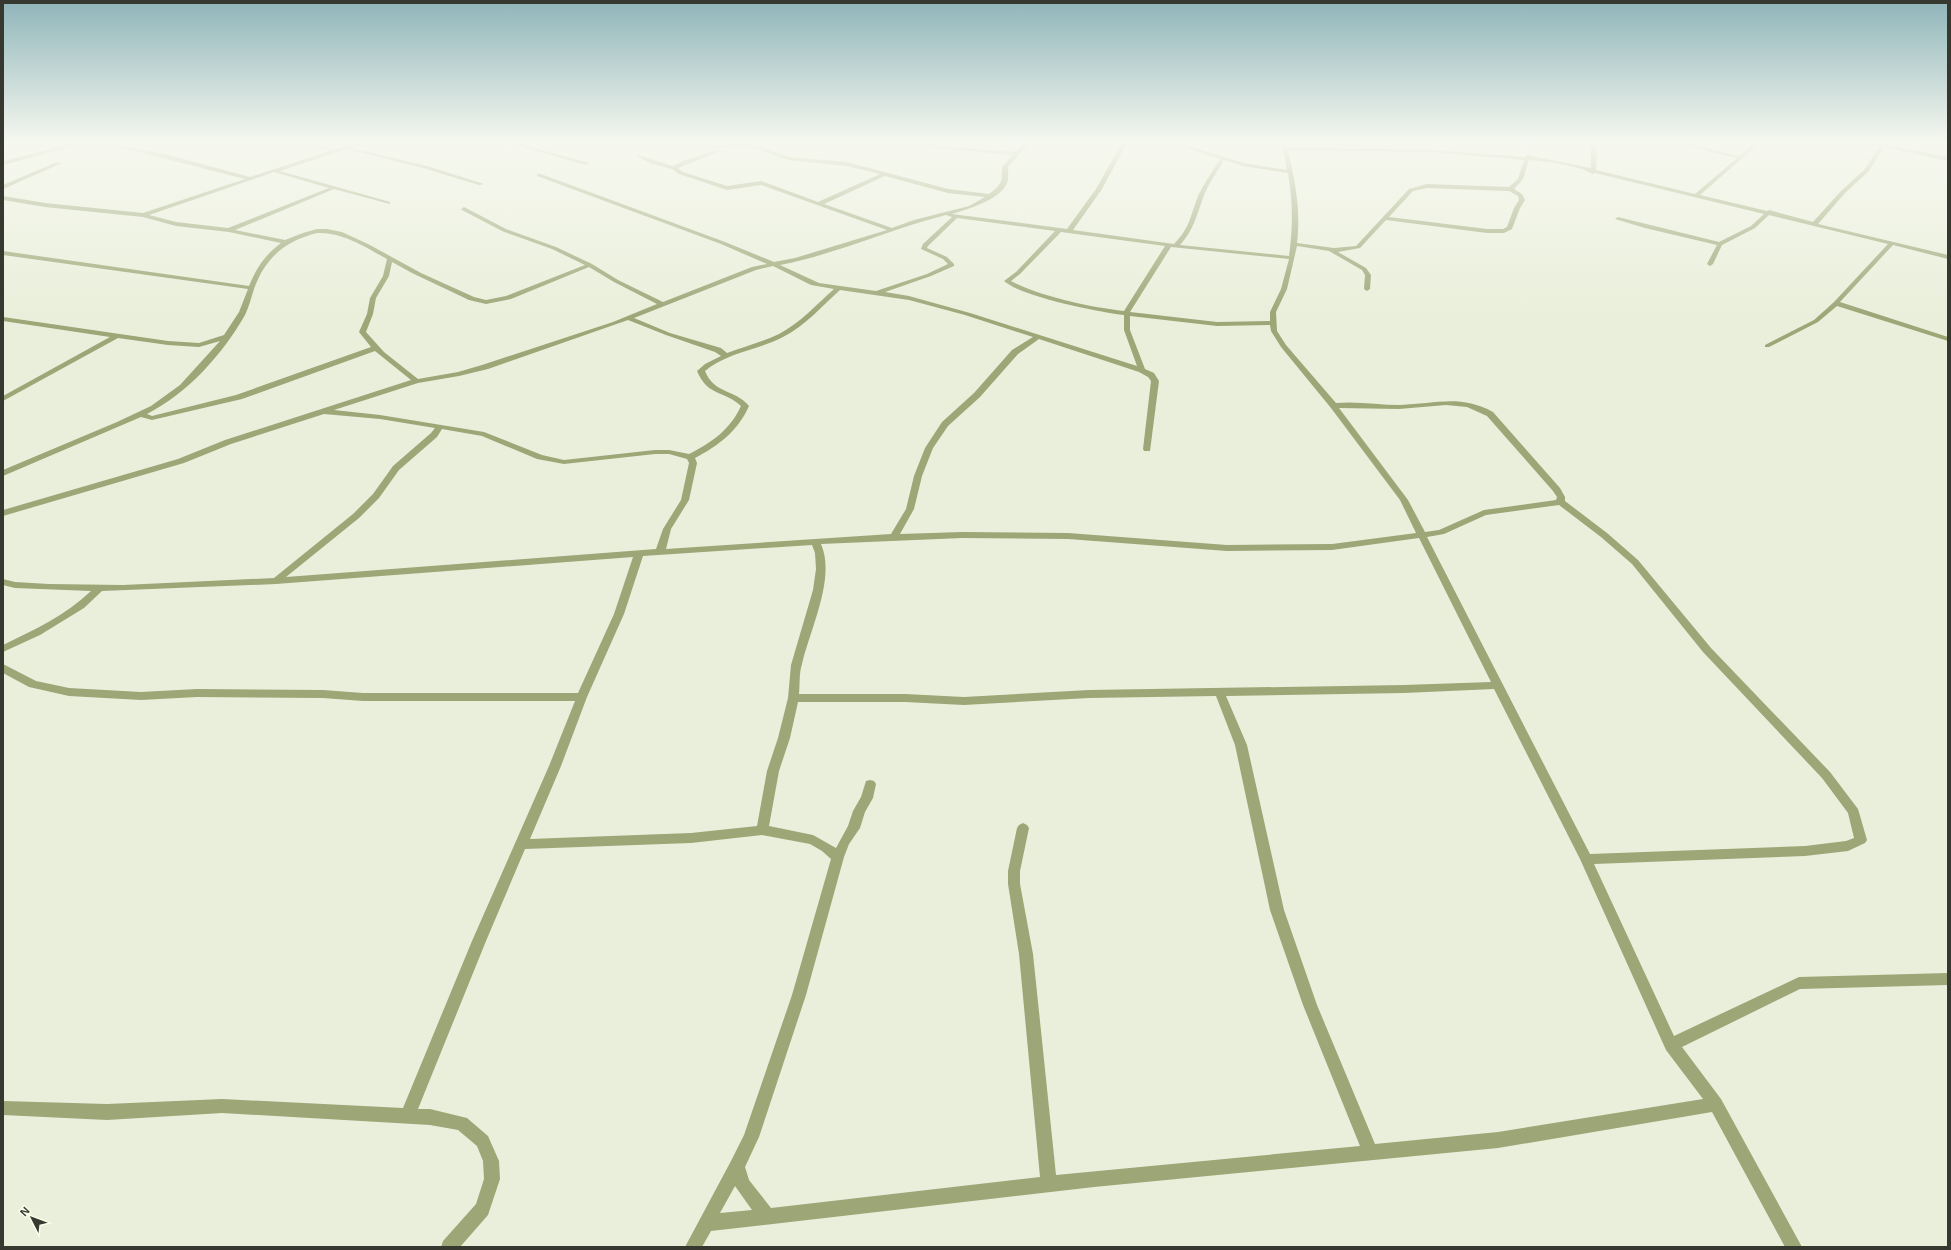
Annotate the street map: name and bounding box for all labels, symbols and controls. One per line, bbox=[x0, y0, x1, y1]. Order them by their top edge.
north arrow bbox=[12, 1198, 52, 1238]
text: N bbox=[17, 1204, 32, 1218]

